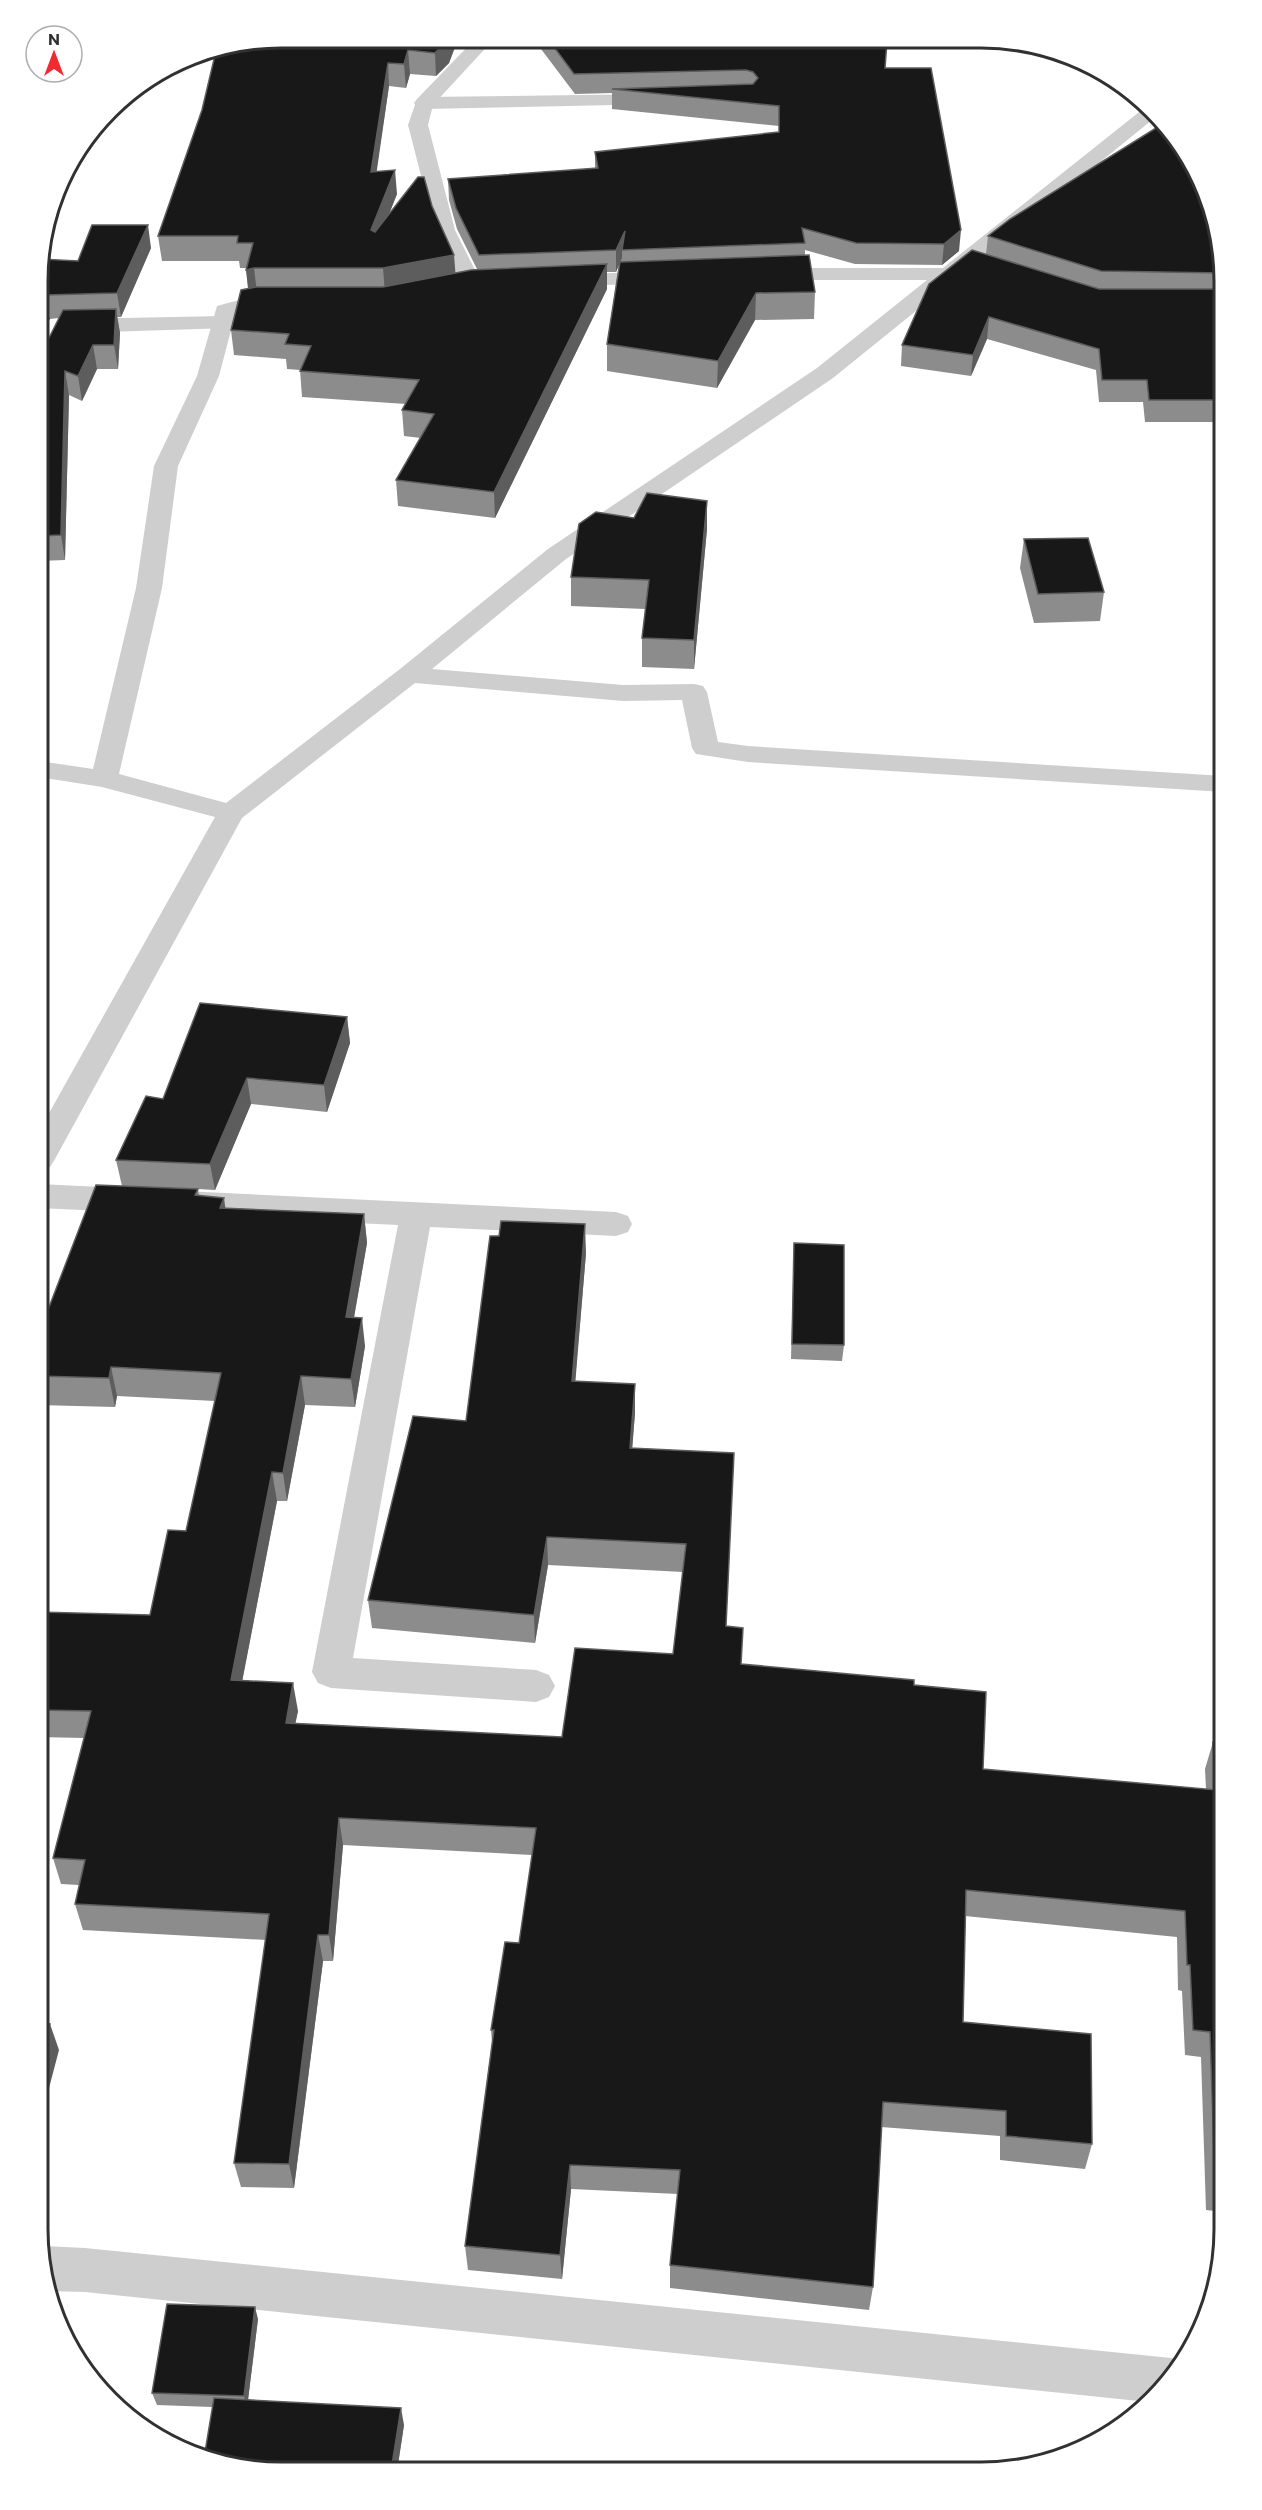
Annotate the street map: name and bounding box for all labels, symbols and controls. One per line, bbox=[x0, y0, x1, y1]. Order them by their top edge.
north arrow bbox=[24, 24, 84, 84]
text: N bbox=[48, 29, 60, 48]

